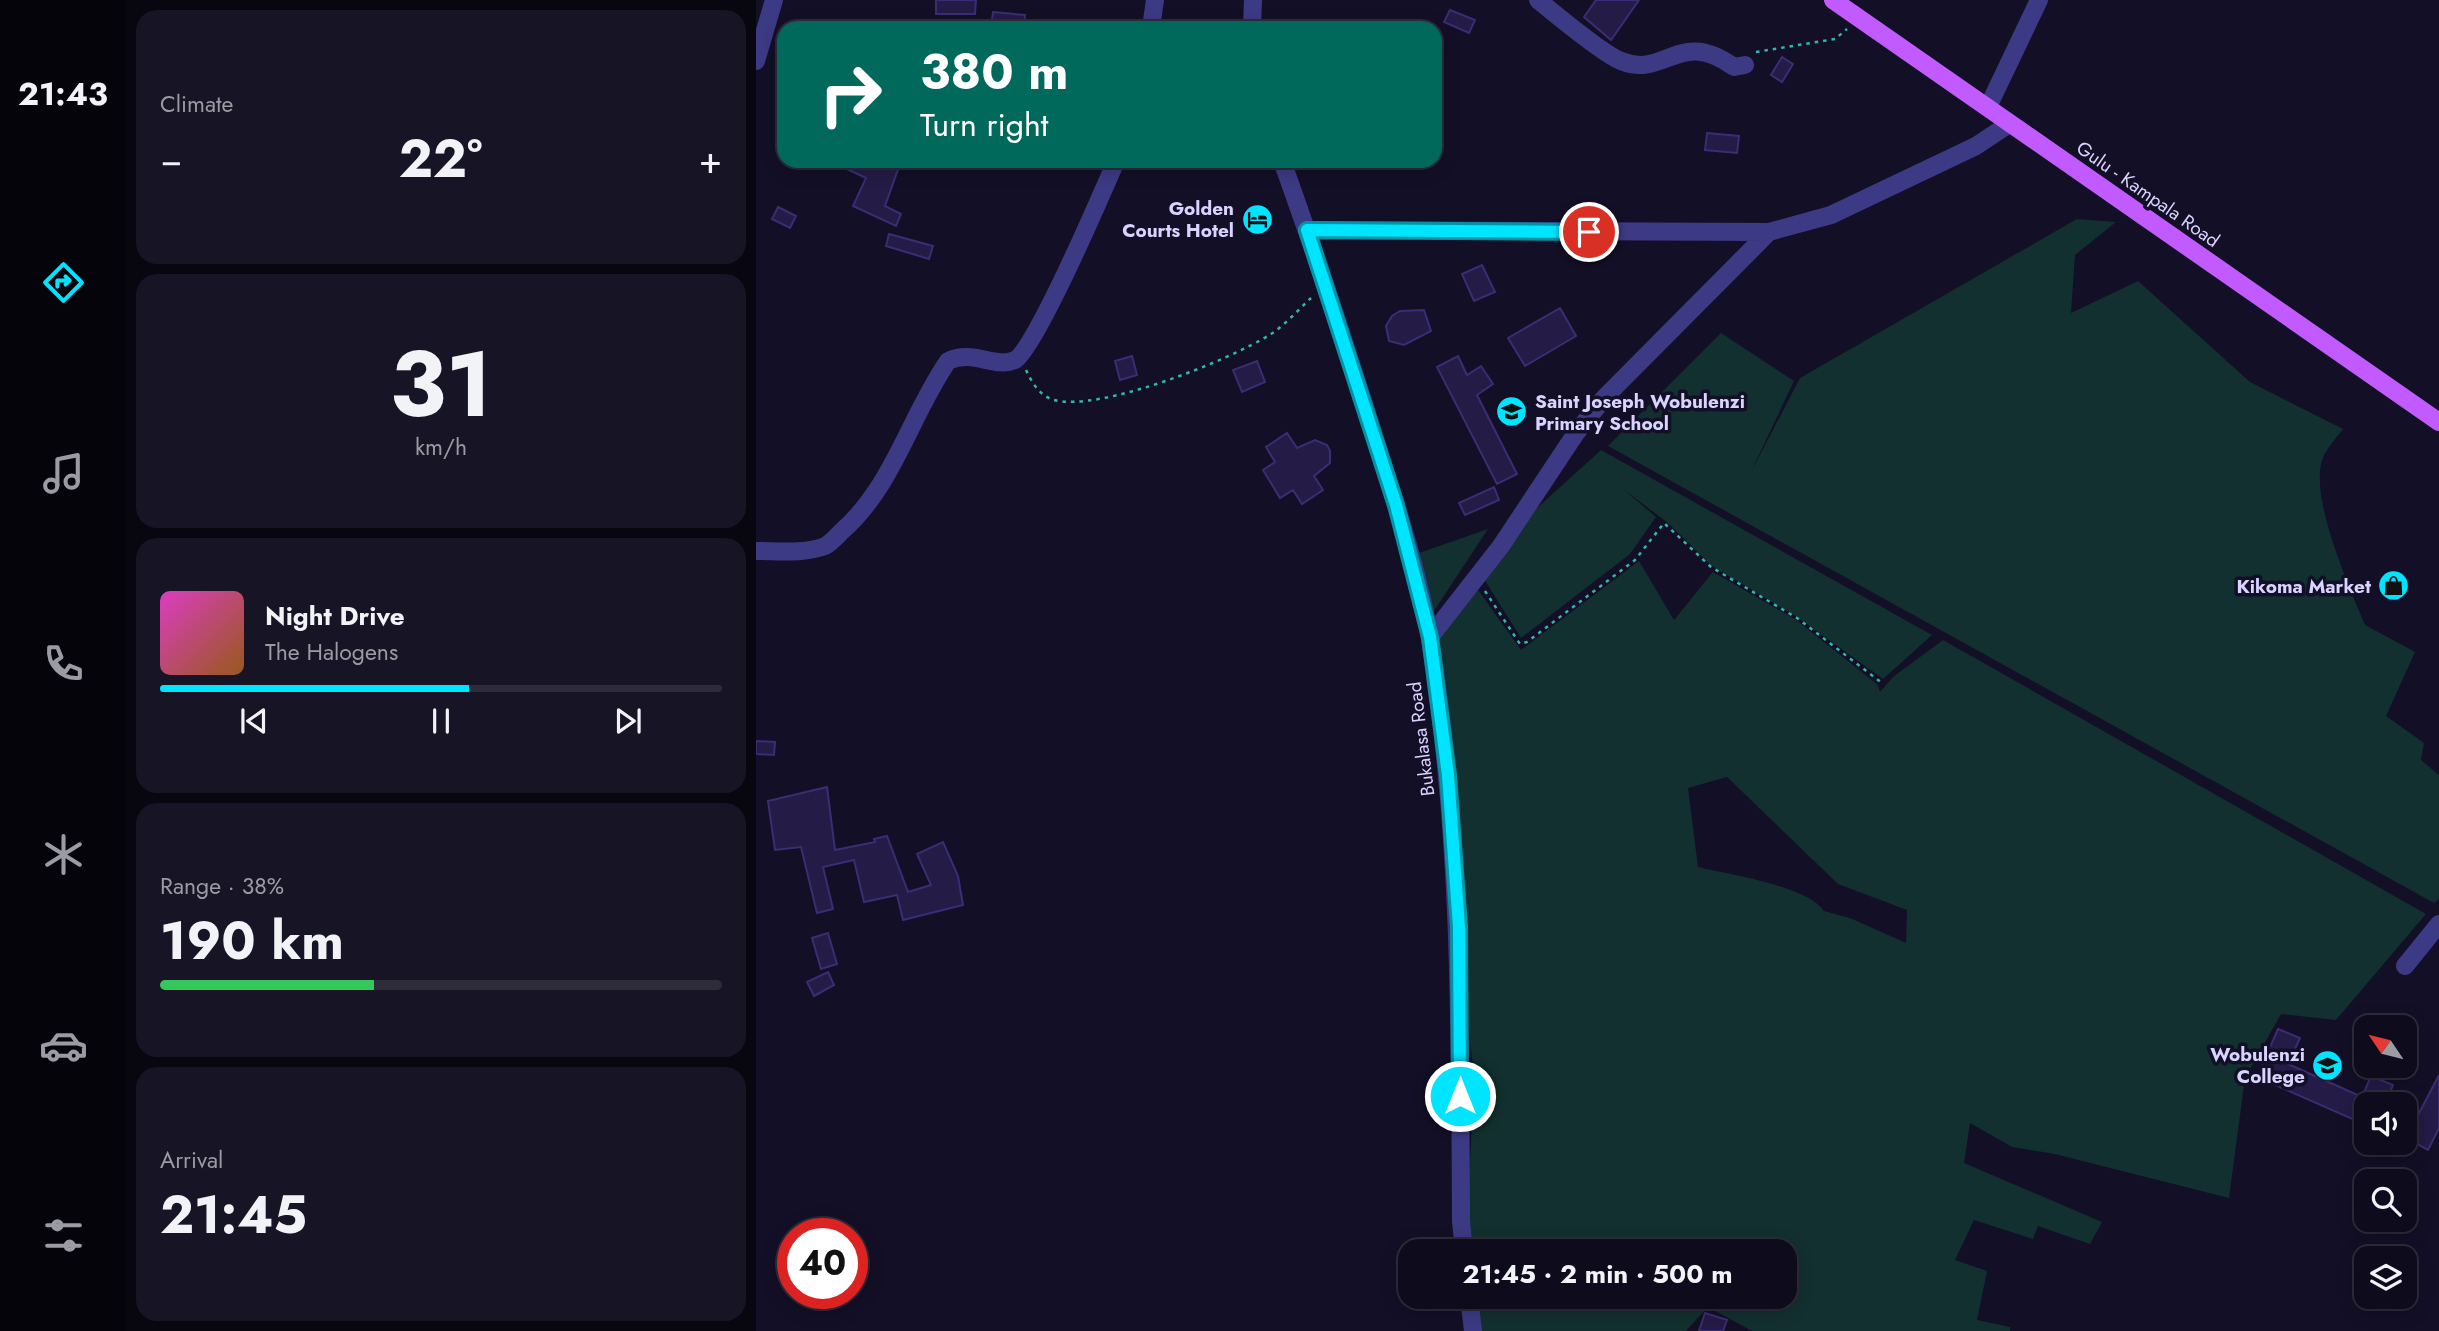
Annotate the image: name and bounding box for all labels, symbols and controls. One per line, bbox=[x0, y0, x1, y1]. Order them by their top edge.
text: 380 m bbox=[920, 37, 1068, 107]
icon: right bbox=[805, 49, 896, 140]
text: 21:43 bbox=[18, 71, 108, 117]
text: Climate bbox=[160, 87, 233, 121]
text: Turn right bbox=[920, 102, 1049, 148]
text: 22° bbox=[399, 121, 482, 197]
text: − bbox=[160, 132, 182, 187]
text: + bbox=[699, 132, 722, 187]
street label: Gulu - Kampala Road bbox=[2071, 134, 2225, 254]
place label: Golden Courts Hotel bbox=[1122, 195, 1234, 244]
hotel icon: Golden Courts Hotel bbox=[1240, 202, 1274, 236]
pin bbox=[1559, 202, 1619, 262]
icon: arrive bbox=[1570, 213, 1608, 251]
icon: directions bbox=[39, 258, 88, 307]
text: 31 bbox=[390, 319, 492, 450]
place label: Saint Joseph Wobulenzi Primary School bbox=[1535, 388, 1745, 437]
school or university icon: Saint Joseph Wobulenzi Primary School bbox=[1495, 395, 1529, 429]
text: km/h bbox=[415, 430, 467, 464]
icon: music bbox=[39, 449, 88, 498]
shop icon: Kikoma Market bbox=[2377, 569, 2411, 603]
place label: Kikoma Market bbox=[2236, 573, 2371, 600]
text: Night Drive bbox=[265, 597, 405, 635]
text: The Halogens bbox=[265, 635, 398, 669]
icon: phone bbox=[39, 639, 88, 688]
street label: Bukalasa Road bbox=[1401, 680, 1441, 798]
icon: previous bbox=[235, 702, 273, 740]
icon: pause bbox=[422, 702, 460, 740]
icon: next bbox=[609, 702, 647, 740]
icon: climate bbox=[39, 830, 88, 879]
text: Range · 38% bbox=[160, 869, 284, 903]
text: 190 km bbox=[160, 903, 344, 979]
north arrow bbox=[2354, 1015, 2417, 1078]
map controls bbox=[2354, 1015, 2417, 1309]
icon: car bbox=[39, 1021, 88, 1070]
place label: Wobulenzi College bbox=[2210, 1041, 2305, 1090]
school or university icon: Wobulenzi College bbox=[2311, 1048, 2345, 1082]
position arrow bbox=[1423, 1059, 1497, 1133]
button: sound bbox=[2354, 1092, 2417, 1155]
text: Arrival bbox=[160, 1143, 223, 1177]
button: search bbox=[2354, 1169, 2417, 1232]
text: 21:45 bbox=[160, 1177, 307, 1253]
icon: filters bbox=[39, 1211, 88, 1260]
speed limit sign: 40 bbox=[777, 1218, 868, 1309]
button: layers bbox=[2354, 1246, 2417, 1309]
text: 21:45 · 2 min · 500 m bbox=[1462, 1255, 1733, 1293]

